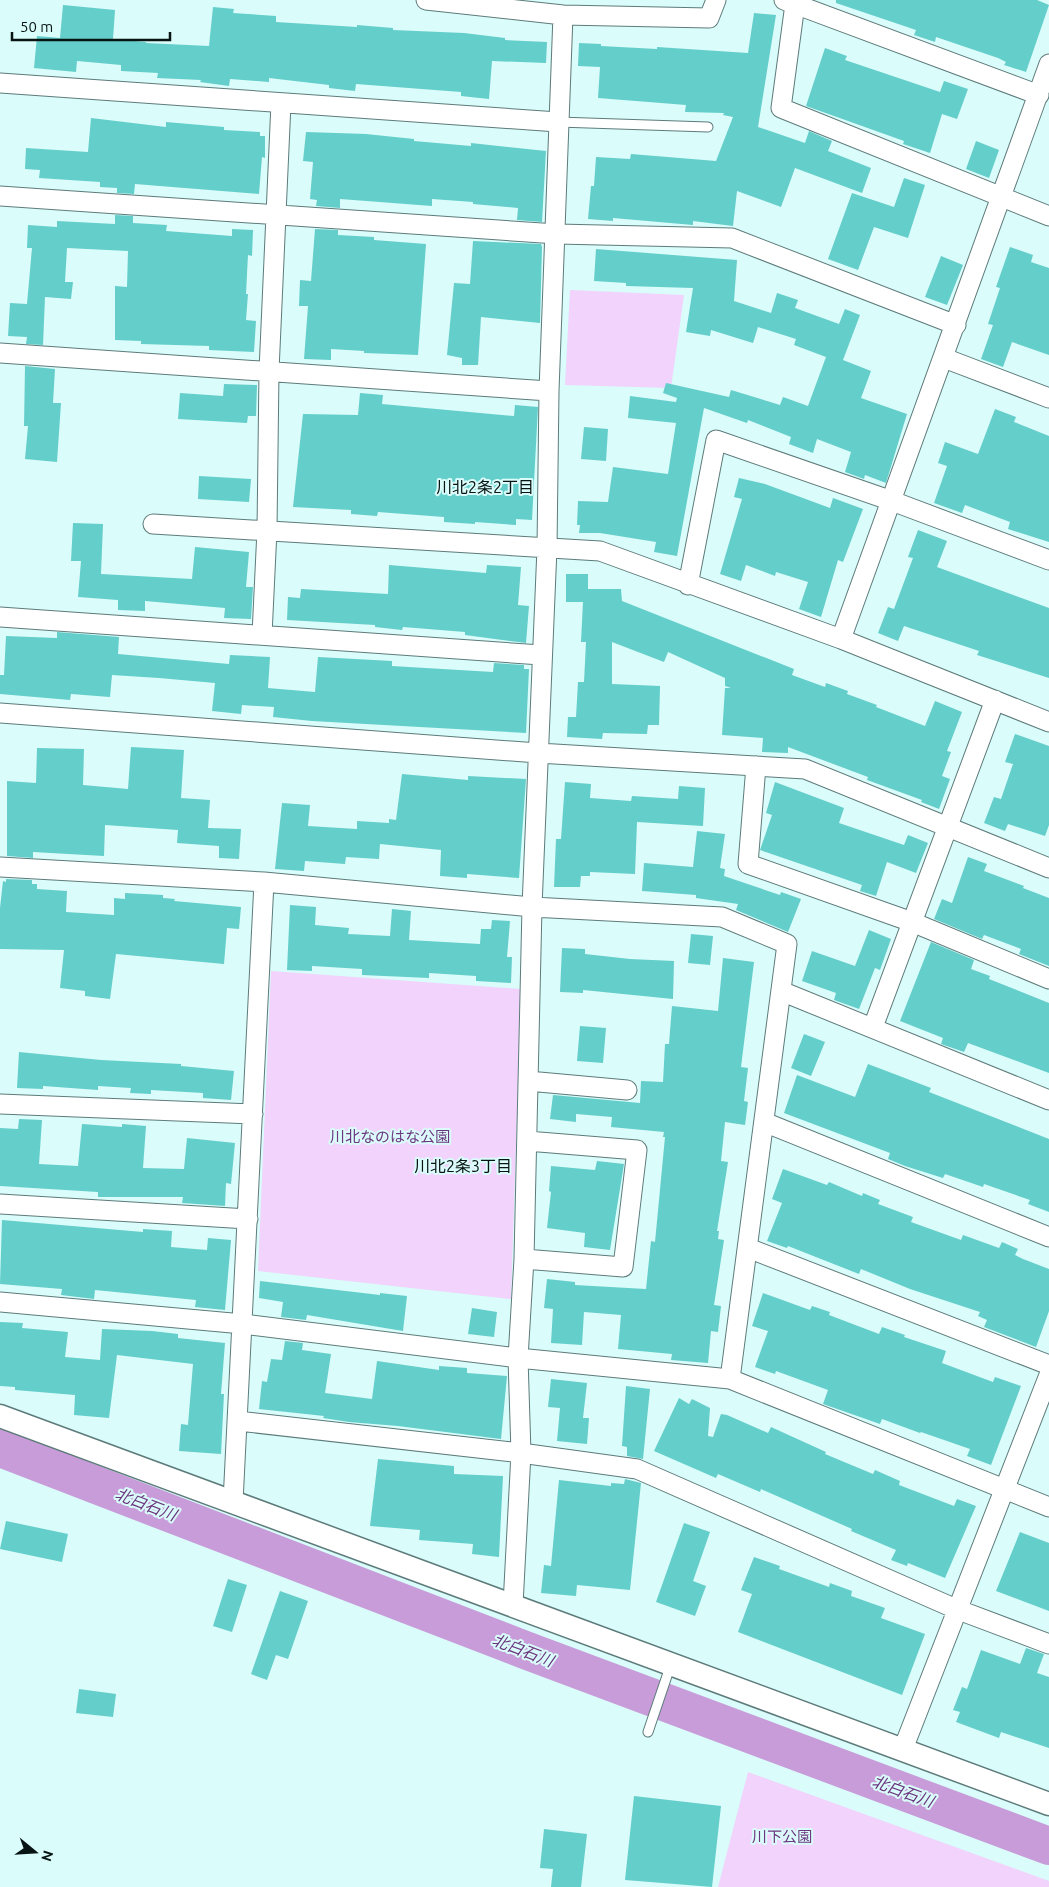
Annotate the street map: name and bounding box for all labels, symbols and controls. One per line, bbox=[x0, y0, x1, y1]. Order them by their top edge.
scale bar bbox=[12, 10, 170, 42]
text: 50 m bbox=[20, 18, 53, 35]
district label: 川北2条2丁目 bbox=[436, 478, 534, 496]
park label: 川北なのはな公園 bbox=[330, 1128, 450, 1145]
district label: 川北2条3丁目 bbox=[414, 1157, 512, 1175]
water label: 北白石川 bbox=[113, 1484, 181, 1525]
water label: 北白石川 bbox=[490, 1630, 558, 1671]
water label: 北白石川 bbox=[870, 1772, 938, 1811]
north arrow bbox=[10, 1827, 60, 1877]
park label: 川下公園 bbox=[752, 1828, 812, 1845]
text: N bbox=[38, 1849, 57, 1863]

